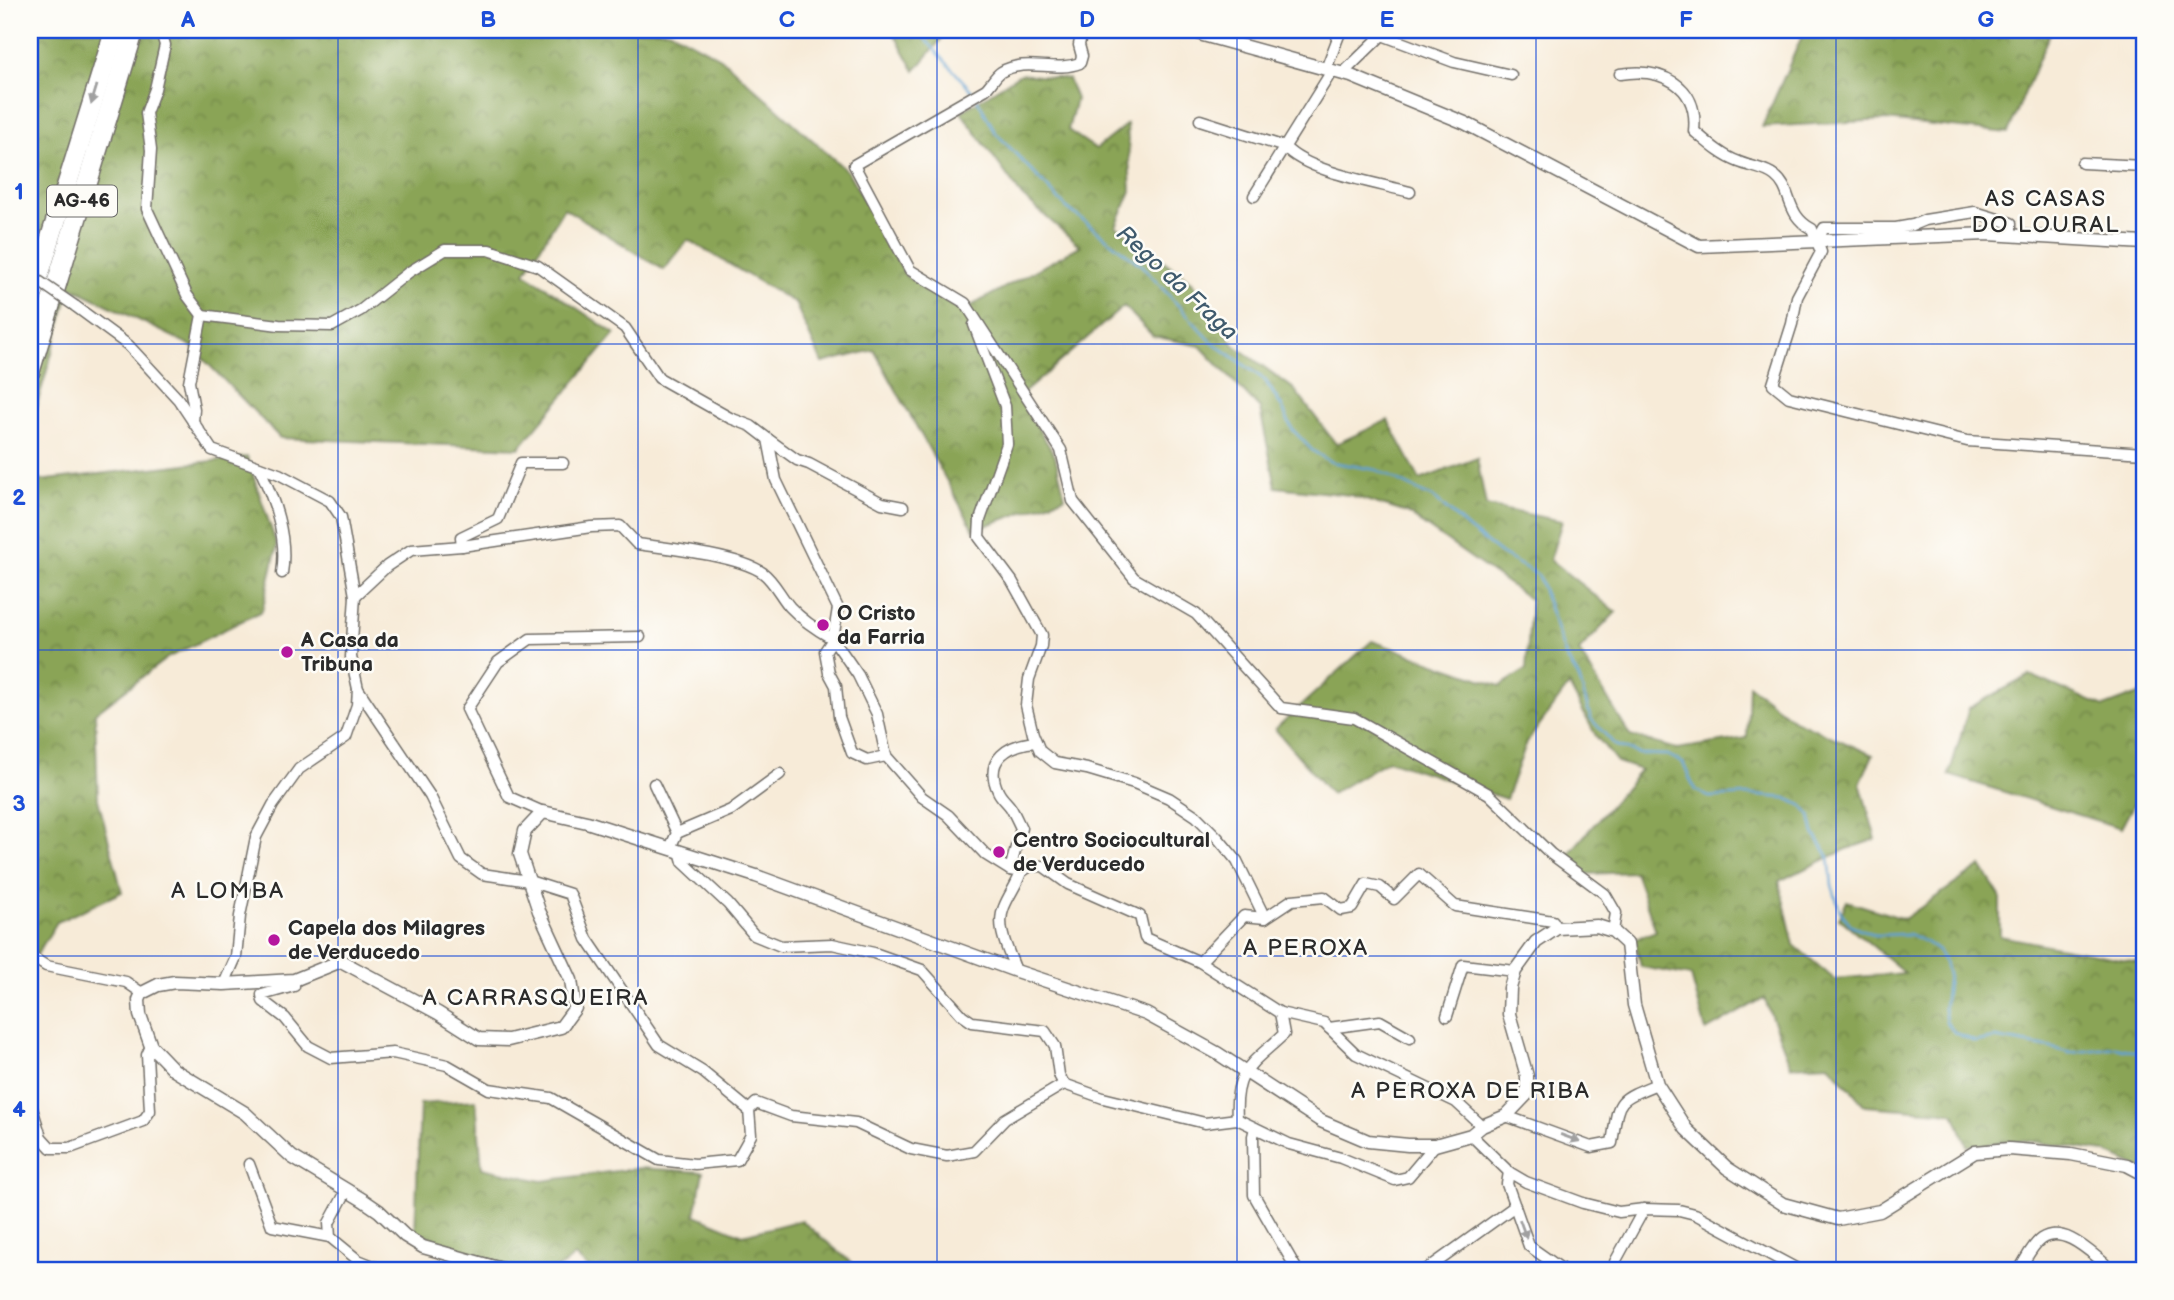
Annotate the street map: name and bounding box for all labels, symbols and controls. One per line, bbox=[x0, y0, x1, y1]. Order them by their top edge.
text: A bbox=[180, 6, 196, 34]
text: B bbox=[480, 6, 496, 34]
text: C bbox=[779, 6, 795, 34]
text: D bbox=[1079, 6, 1095, 34]
text: E bbox=[1380, 6, 1395, 34]
text: F bbox=[1679, 6, 1693, 34]
text: G bbox=[1978, 6, 1995, 34]
one-way arrow bbox=[88, 85, 99, 106]
text: 1 bbox=[14, 178, 24, 206]
district label: AS CASAS DO LOURAL bbox=[1972, 185, 2120, 239]
road number: AG-46 bbox=[47, 186, 117, 216]
water label: Rego da Fraga bbox=[1111, 220, 1243, 346]
text: 2 bbox=[12, 484, 26, 512]
place label: O Cristo da Farria bbox=[837, 601, 925, 650]
marker: O Cristo da Farria bbox=[815, 617, 831, 633]
place label: A Casa da Tribuna bbox=[300, 628, 399, 677]
marker: A Casa da Tribuna bbox=[279, 644, 295, 660]
text: 3 bbox=[12, 790, 26, 818]
place label: Centro Sociocultural de Verducedo bbox=[1013, 828, 1210, 877]
marker: Centro Sociocultural de Verducedo bbox=[991, 844, 1007, 860]
district label: A LOMBA bbox=[171, 877, 285, 905]
place label: Capela dos Milagres de Verducedo bbox=[288, 916, 485, 965]
marker: Capela dos Milagres de Verducedo bbox=[266, 932, 282, 948]
district label: A PEROXA bbox=[1243, 934, 1369, 962]
district label: A CARRASQUEIRA bbox=[423, 984, 649, 1012]
district label: A PEROXA DE RIBA bbox=[1351, 1077, 1591, 1105]
text: 4 bbox=[12, 1096, 26, 1124]
one-way arrow bbox=[1560, 1132, 1581, 1143]
one-way arrow bbox=[1518, 1218, 1529, 1239]

